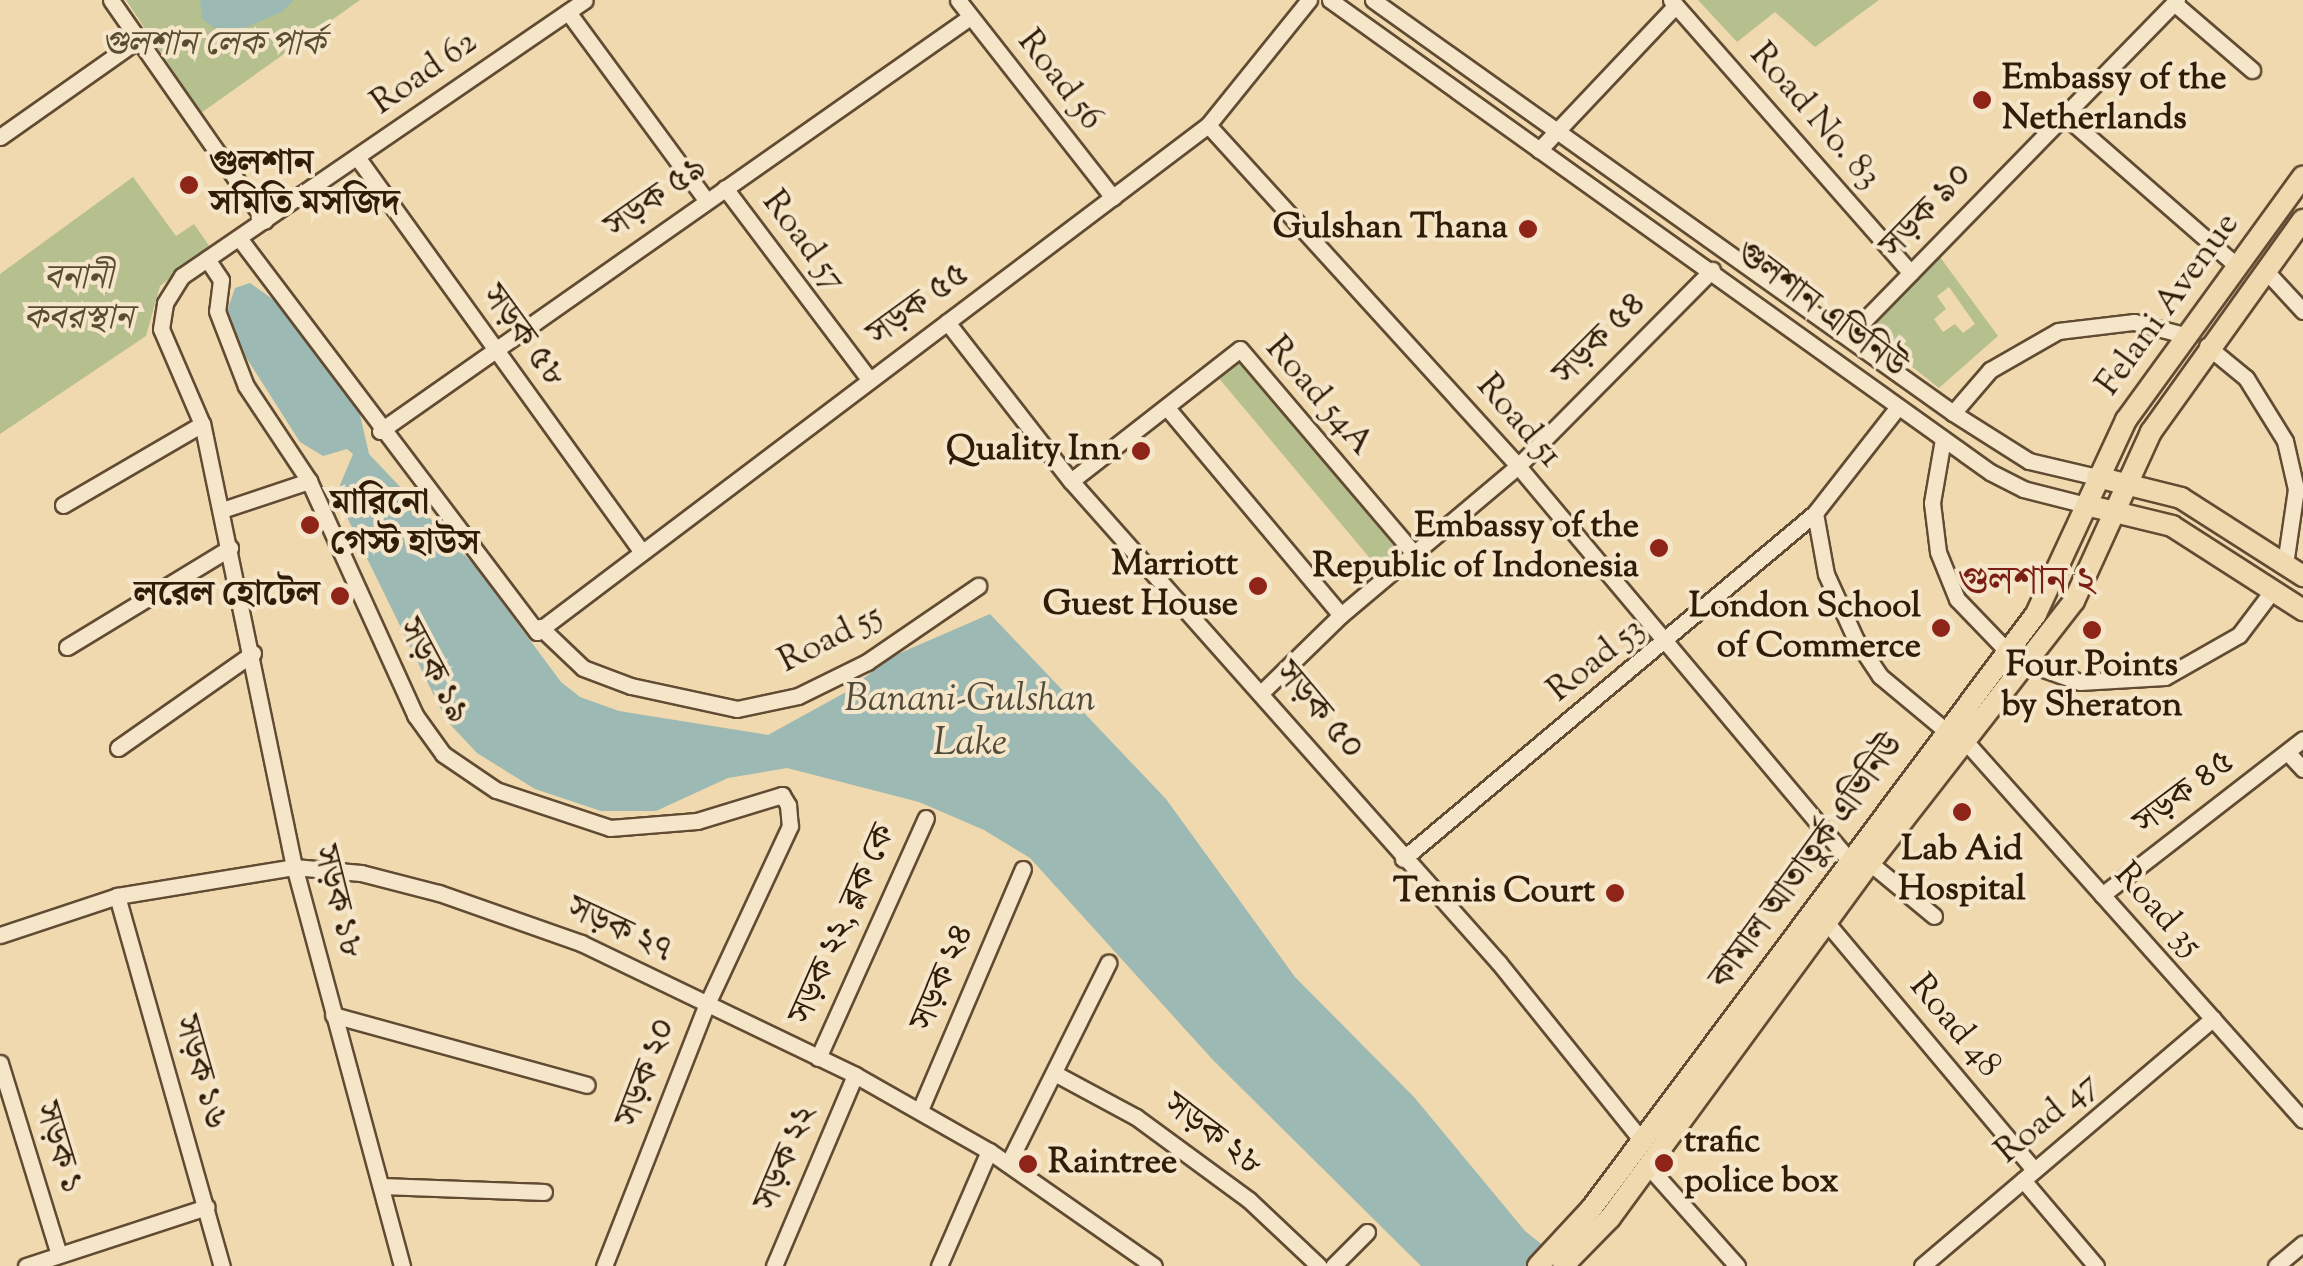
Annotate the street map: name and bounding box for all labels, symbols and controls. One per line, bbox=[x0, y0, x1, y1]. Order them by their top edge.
street label: Road 62 bbox=[364, 23, 486, 125]
street label: Road 56 bbox=[1007, 23, 1111, 139]
park label: গুলশান লেক পার্ক bbox=[101, 25, 325, 67]
street label: Road No. 83 bbox=[1739, 35, 1889, 199]
place label: Embassy of the Netherlands bbox=[2002, 59, 2227, 141]
marker: Embassy of the Netherlands bbox=[1971, 89, 1993, 111]
place label: গুলশান সমিতি মসজিদ bbox=[209, 144, 400, 226]
street label: সড়ক ৫৯ bbox=[598, 149, 716, 249]
street label: সড়ক ৯০ bbox=[1872, 156, 1984, 268]
marker: গুলশান সমিতি মসজিদ bbox=[178, 174, 200, 196]
street label: Road 57 bbox=[751, 183, 855, 301]
street label: Felani Avenue bbox=[2089, 205, 2249, 405]
place label: Gulshan Thana bbox=[1273, 208, 1508, 250]
marker: Gulshan Thana bbox=[1517, 218, 1539, 240]
street label: গুলশান এভিনিউ bbox=[1727, 233, 1913, 389]
street label: সড়ক ৫৫ bbox=[860, 255, 978, 357]
park label: বনানী কবরস্থান bbox=[23, 259, 133, 341]
street label: সড়ক ৫৮ bbox=[471, 278, 573, 396]
street label: সড়ক ৫৪ bbox=[1545, 284, 1657, 396]
street label: Road 54A bbox=[1255, 329, 1381, 465]
street label: Road 51 bbox=[1466, 367, 1570, 477]
place label: Quality Inn bbox=[946, 430, 1121, 472]
marker: Quality Inn bbox=[1130, 440, 1152, 462]
place label: মারিনো গেস্ট হাউস bbox=[330, 484, 480, 566]
place label: Embassy of the Republic of Indonesia bbox=[1312, 507, 1639, 589]
marker: মারিনো গেস্ট হাউস bbox=[299, 514, 321, 536]
marker: Embassy of the Republic of Indonesia bbox=[1648, 537, 1670, 559]
place label: Marriott Guest House bbox=[1043, 545, 1238, 627]
district label: গুলশান ২ bbox=[1958, 560, 2096, 608]
place label: লরেল হোটেল bbox=[134, 575, 320, 617]
marker: Marriott Guest House bbox=[1247, 575, 1269, 597]
marker: লরেল হোটেল bbox=[329, 585, 351, 607]
place label: London School of Commerce bbox=[1689, 587, 1921, 669]
street label: Road 55 bbox=[772, 596, 890, 684]
street label: Road 53 bbox=[1540, 609, 1654, 713]
street label: সড়ক ১৯ bbox=[387, 612, 477, 732]
marker: London School of Commerce bbox=[1930, 617, 1952, 639]
marker: Four Points by Sheraton bbox=[2081, 619, 2103, 641]
place label: Four Points by Sheraton bbox=[2001, 646, 2183, 728]
street label: সড়ক ৫০ bbox=[1264, 654, 1372, 770]
water label: Banani-Gulshan Lake bbox=[845, 679, 1095, 768]
street label: কামাল আতাতুর্ক এভিনিউ bbox=[1702, 728, 1914, 998]
street label: সড়ক ৪৫ bbox=[2126, 743, 2244, 845]
marker: Lab Aid Hospital bbox=[1949, 799, 1975, 825]
street label: সড়ক ২২, ব্লক কে bbox=[781, 818, 907, 1032]
place label: Lab Aid Hospital bbox=[1898, 830, 2026, 912]
street label: সড়ক ১৮ bbox=[302, 841, 370, 963]
street label: Road 35 bbox=[2104, 855, 2210, 967]
place label: Tennis Court bbox=[1393, 872, 1595, 914]
marker: Tennis Court bbox=[1604, 882, 1626, 904]
street label: সড়ক ২৭ bbox=[560, 888, 678, 974]
street label: সড়ক ২৪ bbox=[903, 918, 985, 1038]
street label: Road 48 bbox=[1899, 967, 2009, 1087]
street label: সড়ক ১৬ bbox=[163, 1011, 235, 1135]
street label: সড়ক ২০ bbox=[608, 1012, 688, 1134]
street label: Road 47 bbox=[1988, 1064, 2108, 1174]
street label: সড়ক ২৮ bbox=[1154, 1085, 1270, 1187]
street label: সড়ক ১ bbox=[23, 1097, 91, 1199]
street label: সড়ক ২২ bbox=[746, 1100, 828, 1218]
place label: trafic police box bbox=[1684, 1122, 1839, 1204]
place label: Raintree bbox=[1048, 1143, 1177, 1185]
marker: trafic police box bbox=[1653, 1152, 1675, 1174]
marker: Raintree bbox=[1017, 1153, 1039, 1175]

